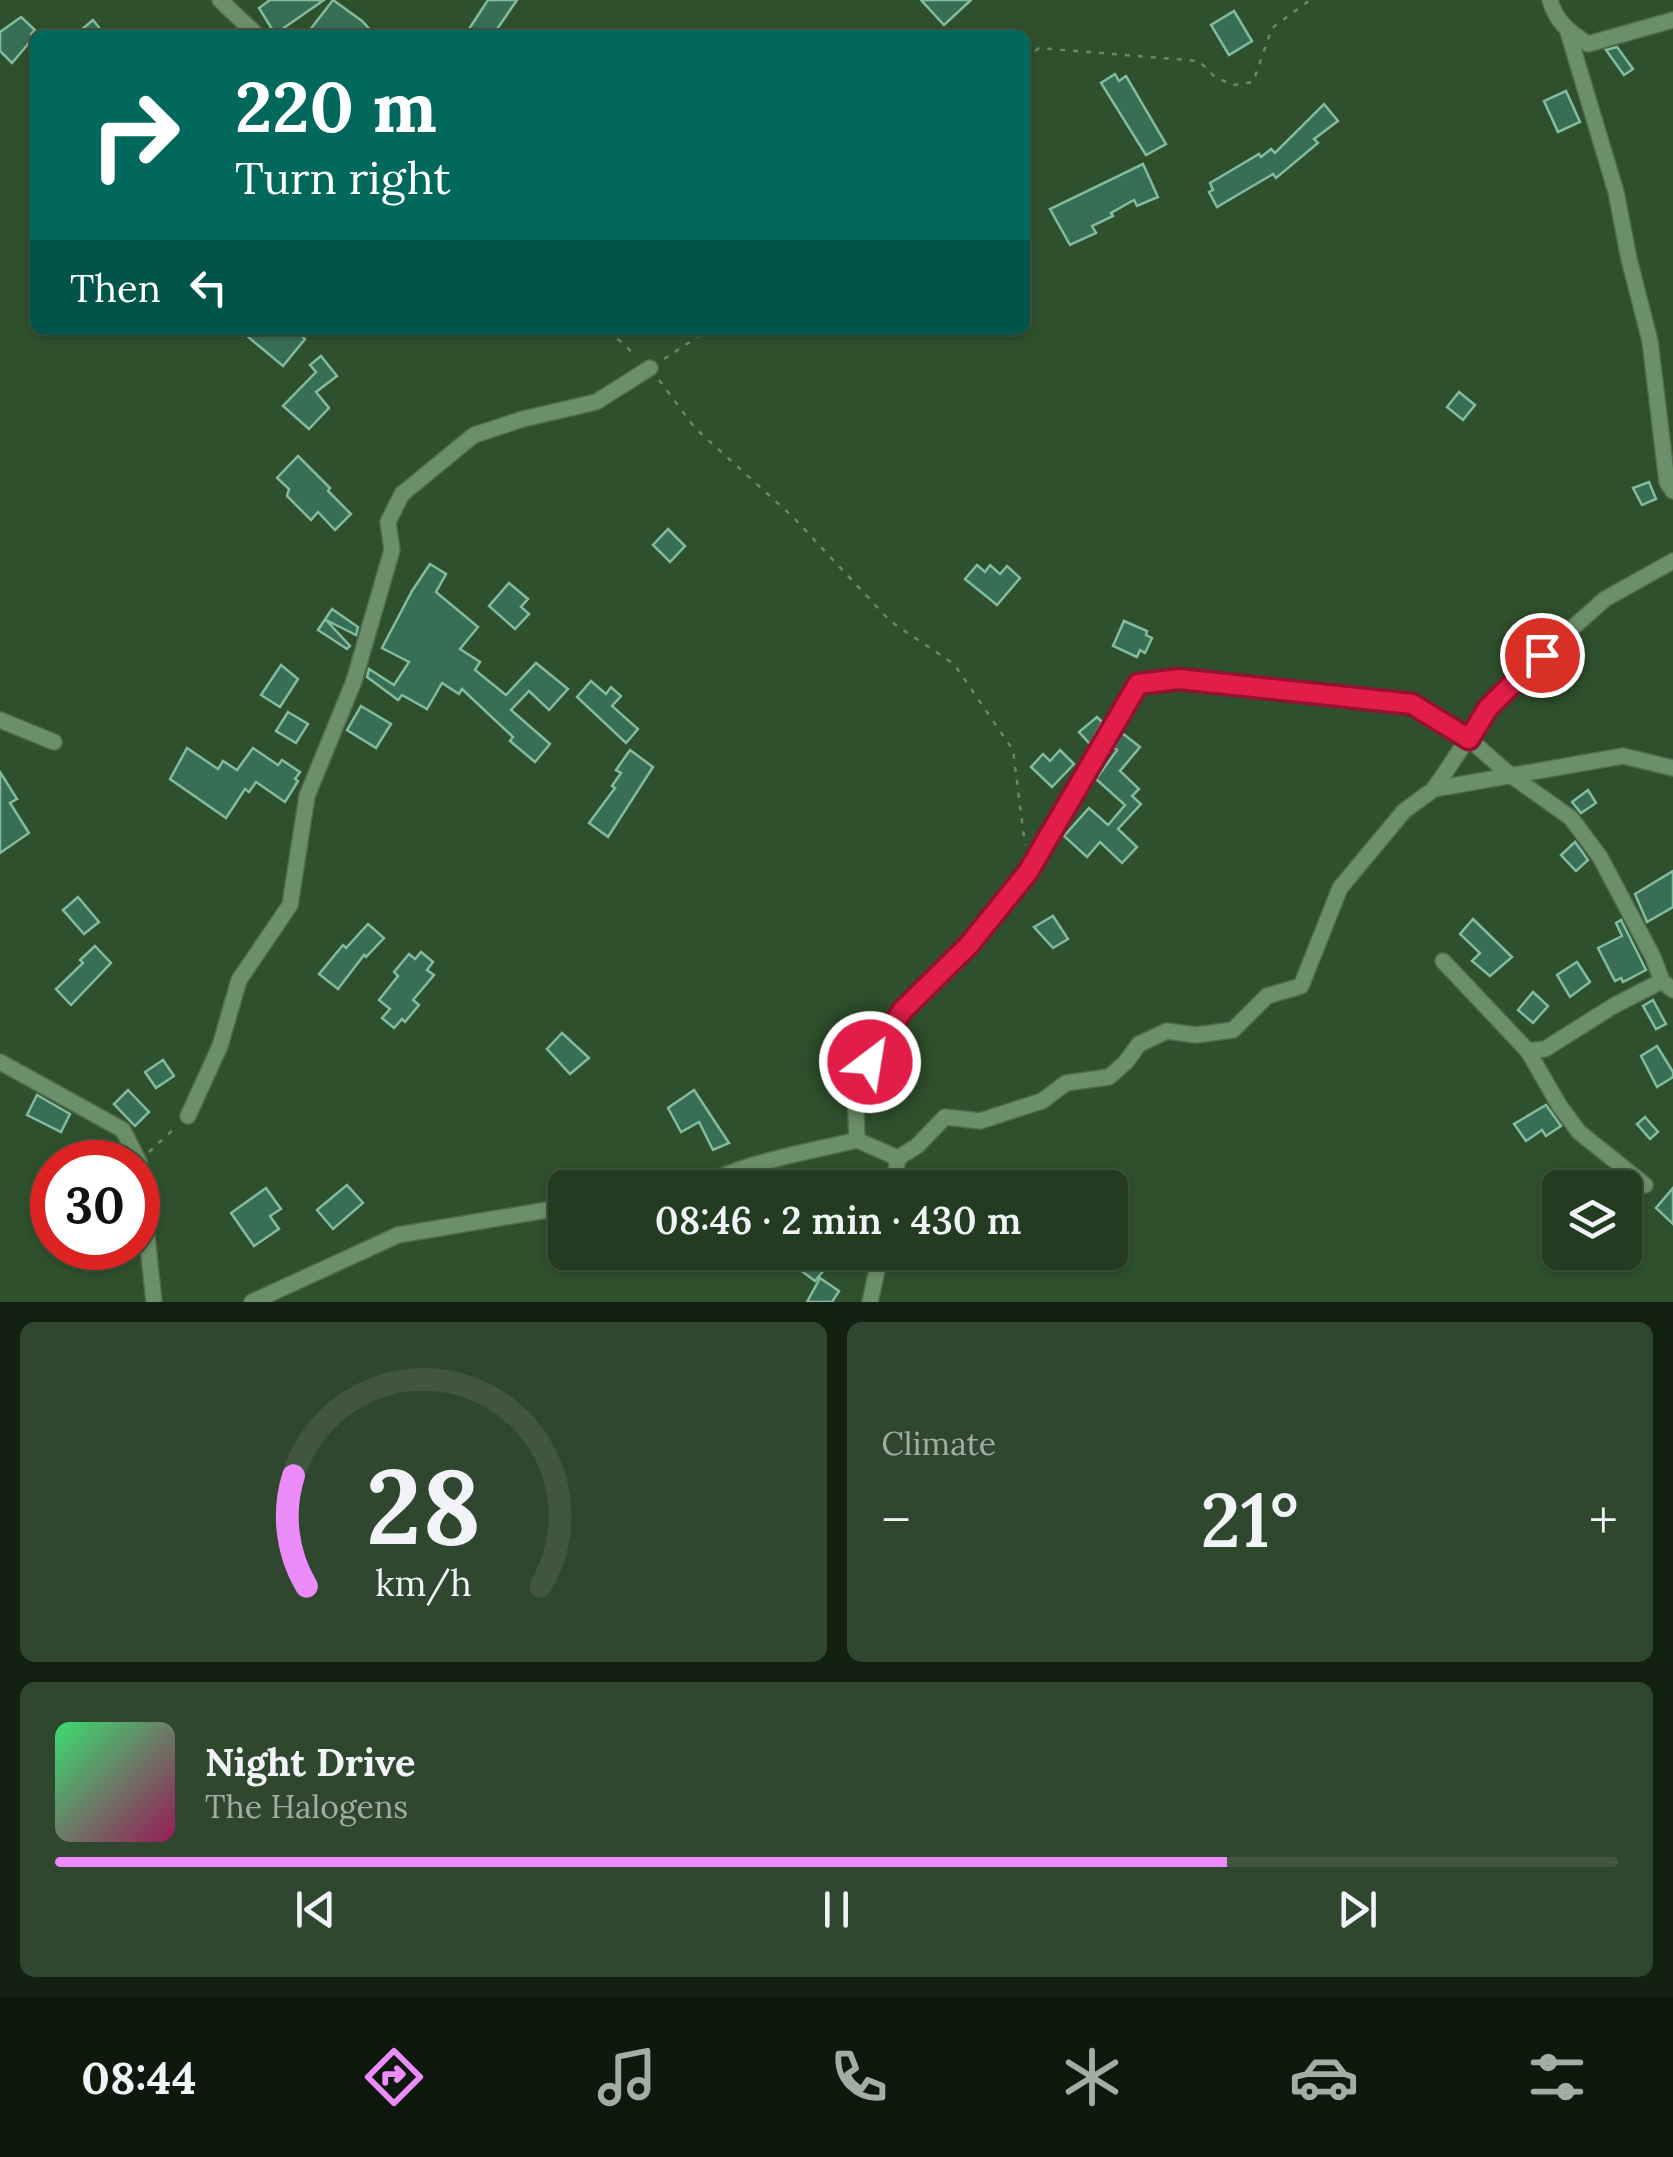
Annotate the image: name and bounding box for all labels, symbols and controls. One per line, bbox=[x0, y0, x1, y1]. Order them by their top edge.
text: 220 m bbox=[235, 62, 437, 151]
icon: right bbox=[70, 70, 200, 200]
text: Turn right bbox=[235, 149, 451, 206]
icon: left bbox=[181, 260, 236, 315]
text: Then bbox=[70, 264, 161, 312]
pin bbox=[1500, 613, 1585, 698]
icon: arrive bbox=[1515, 628, 1570, 683]
position arrow bbox=[818, 1010, 922, 1114]
speed limit sign: 30 bbox=[30, 1140, 160, 1270]
map controls bbox=[1542, 1170, 1642, 1270]
button: layers bbox=[1542, 1170, 1642, 1270]
text: 08:46 · 2 min · 430 m bbox=[655, 1196, 1021, 1244]
text: Climate bbox=[882, 1423, 996, 1464]
text: 28 bbox=[366, 1439, 481, 1572]
text: 21° bbox=[1200, 1472, 1299, 1568]
text: − bbox=[882, 1485, 911, 1555]
text: + bbox=[1589, 1485, 1618, 1555]
text: km/h bbox=[375, 1560, 472, 1606]
text: Night Drive bbox=[205, 1738, 416, 1786]
text: The Halogens bbox=[205, 1786, 408, 1827]
icon: previous bbox=[288, 1882, 343, 1937]
icon: pause bbox=[809, 1882, 864, 1937]
icon: next bbox=[1330, 1882, 1385, 1937]
icon: directions bbox=[359, 2042, 429, 2112]
icon: music bbox=[592, 2042, 662, 2112]
icon: phone bbox=[824, 2042, 894, 2112]
icon: climate bbox=[1057, 2042, 1127, 2112]
icon: car bbox=[1289, 2042, 1359, 2112]
icon: filters bbox=[1522, 2042, 1592, 2112]
text: 08:44 bbox=[81, 2049, 197, 2106]

